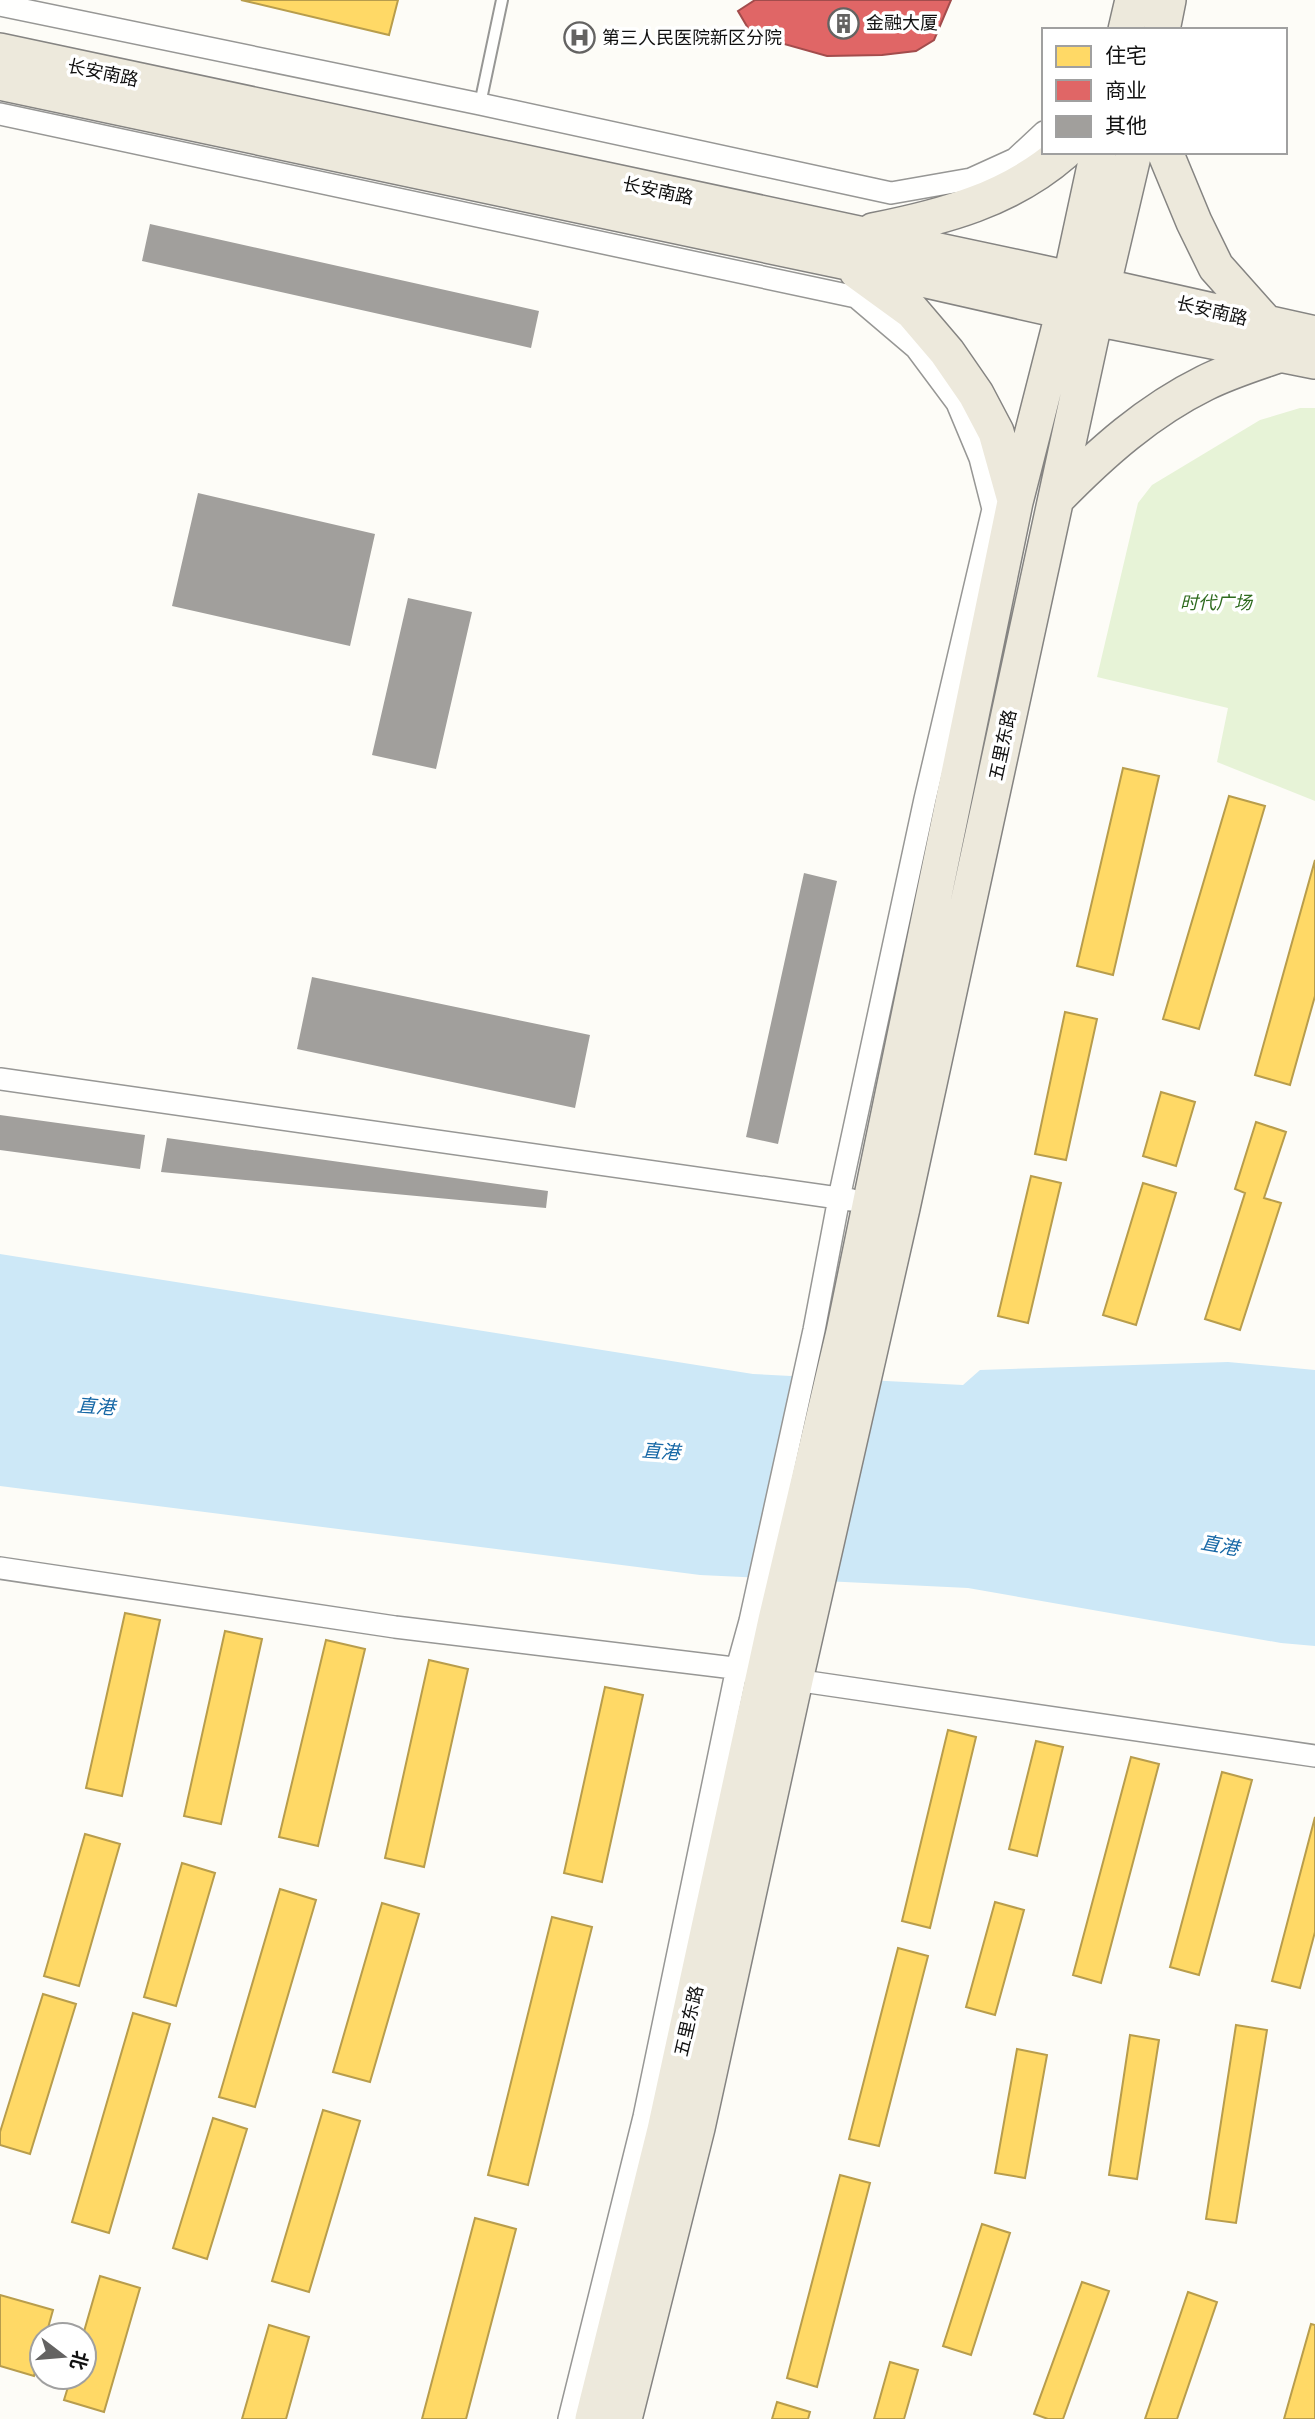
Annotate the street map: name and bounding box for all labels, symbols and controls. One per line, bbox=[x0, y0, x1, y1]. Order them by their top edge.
building icon: 金融大厦 bbox=[826, 6, 860, 40]
place label: 金融大厦 bbox=[866, 13, 938, 33]
hospital icon: 第三人民医院新区分院 bbox=[562, 21, 596, 55]
place label: 第三人民医院新区分院 bbox=[602, 28, 782, 48]
legend bbox=[1042, 28, 1287, 154]
text: 住宅 bbox=[1105, 44, 1147, 68]
street label: 长安南路 bbox=[66, 56, 140, 90]
text: 商业 bbox=[1105, 79, 1147, 103]
text: 其他 bbox=[1105, 114, 1147, 138]
street label: 长安南路 bbox=[621, 174, 695, 208]
street label: 长安南路 bbox=[1175, 293, 1249, 329]
park label: 时代广场 bbox=[1180, 593, 1254, 613]
street label: 五里东路 bbox=[986, 708, 1020, 782]
water label: 直港 bbox=[76, 1395, 119, 1419]
water label: 直港 bbox=[641, 1440, 684, 1464]
water label: 直港 bbox=[1199, 1532, 1243, 1560]
street label: 五里东路 bbox=[671, 1984, 707, 2058]
north arrow bbox=[28, 2321, 98, 2391]
text: 北 bbox=[66, 2349, 92, 2373]

